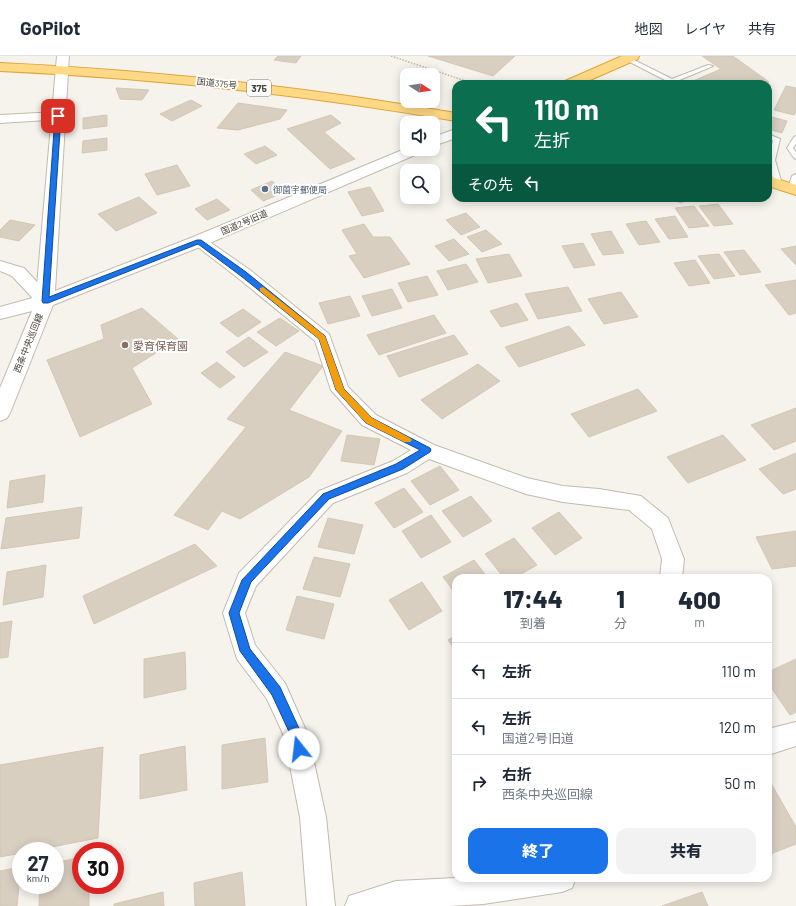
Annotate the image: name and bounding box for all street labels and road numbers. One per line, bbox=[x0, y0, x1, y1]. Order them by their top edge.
street label: 国道375号 bbox=[196, 75, 238, 91]
road number: 375 bbox=[247, 80, 271, 96]
street label: 国道2号旧道 bbox=[219, 207, 269, 237]
street label: 西条中央巡回線 bbox=[11, 311, 45, 374]

